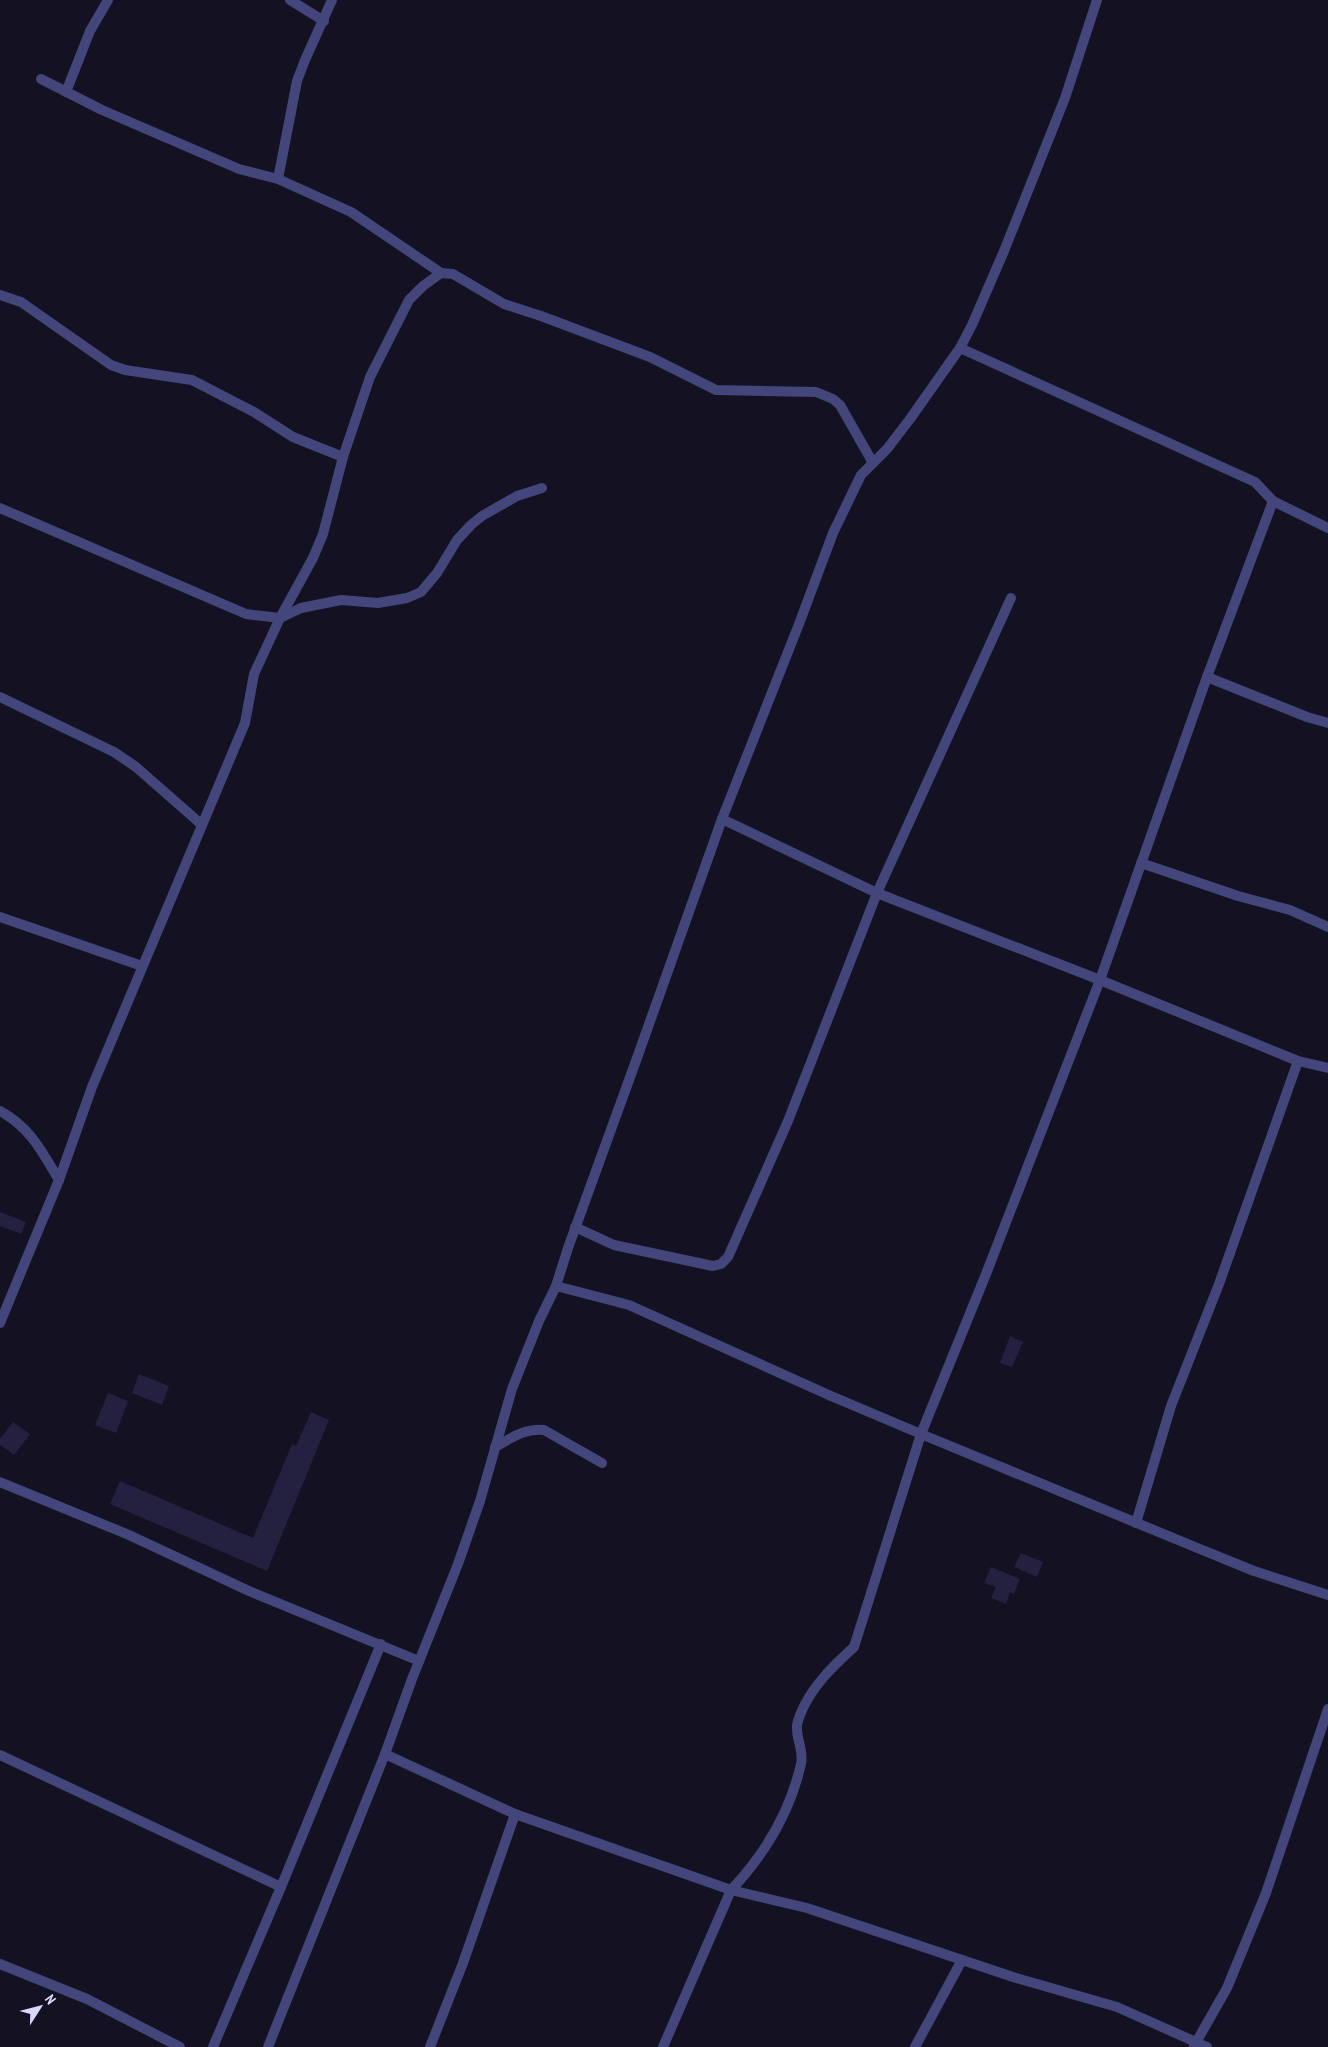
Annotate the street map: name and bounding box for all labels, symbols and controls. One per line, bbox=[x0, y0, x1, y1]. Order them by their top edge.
north arrow bbox=[15, 1982, 65, 2032]
text: N bbox=[41, 1991, 60, 2008]

